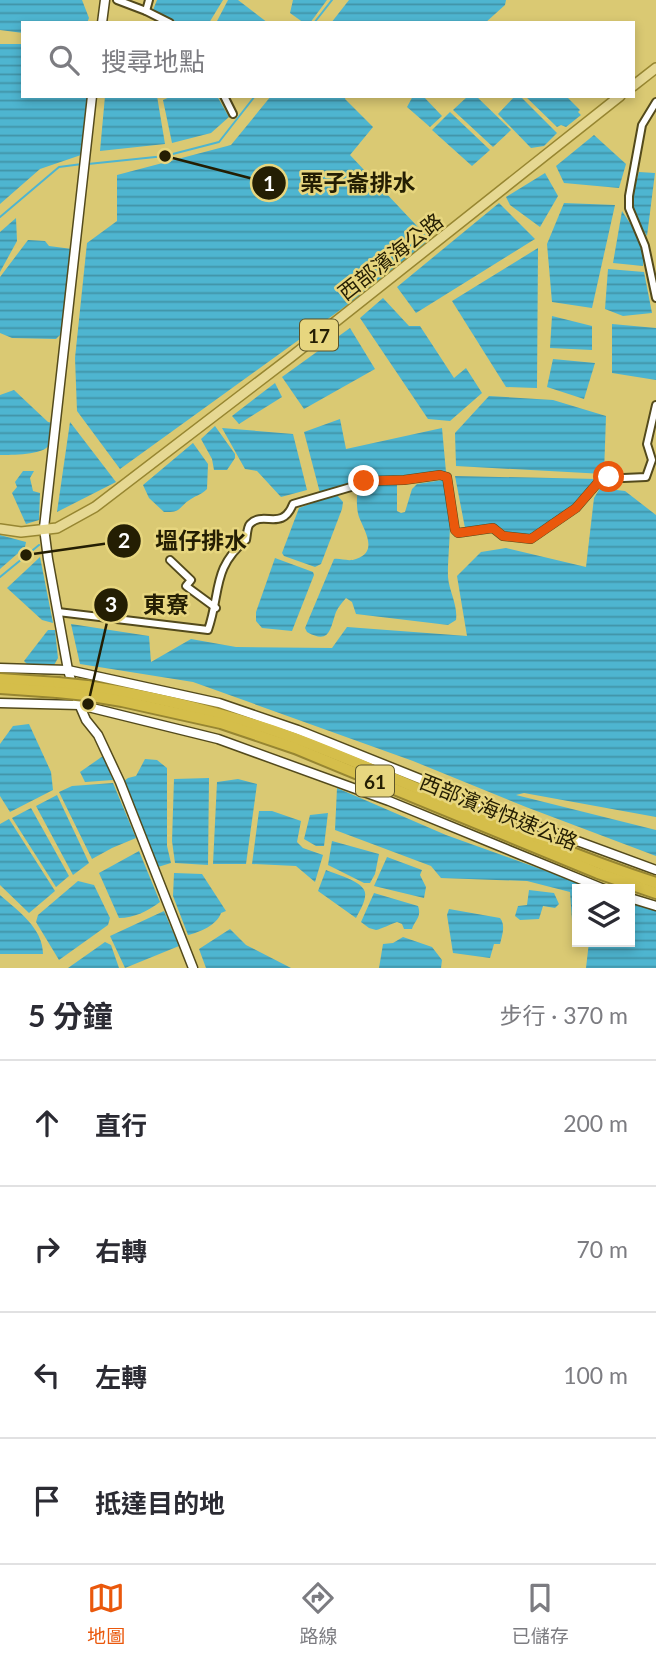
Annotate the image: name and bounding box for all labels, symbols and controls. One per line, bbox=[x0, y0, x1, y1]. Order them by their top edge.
search box bbox=[21, 21, 635, 98]
icon: search bbox=[45, 41, 83, 79]
text: 搜尋地點 bbox=[101, 45, 205, 77]
callout: 栗子崙排水 bbox=[251, 161, 429, 205]
text: 栗子崙排水 bbox=[301, 168, 416, 196]
text: 1 bbox=[263, 170, 275, 195]
street label: 西部濱海公路 bbox=[333, 207, 447, 305]
road number: 17 bbox=[300, 320, 338, 350]
route start bbox=[593, 461, 624, 492]
route end bbox=[348, 465, 379, 496]
callout: 塭仔排水 bbox=[106, 519, 261, 563]
text: 塭仔排水 bbox=[155, 526, 247, 554]
text: 2 bbox=[118, 527, 130, 552]
callout: 東寮 bbox=[94, 583, 203, 627]
text: 東寮 bbox=[143, 590, 189, 618]
text: 3 bbox=[105, 591, 117, 616]
road number: 61 bbox=[356, 766, 394, 796]
street label: 西部濱海快速公路 bbox=[416, 768, 582, 854]
map controls bbox=[572, 884, 635, 947]
button: layers bbox=[572, 884, 635, 947]
text: 5 分鐘 bbox=[28, 997, 113, 1033]
text: 步行 · 370 m bbox=[499, 1001, 628, 1029]
icon: ahead bbox=[28, 1104, 66, 1142]
text: 直行 bbox=[95, 1109, 147, 1141]
text: 200 m bbox=[563, 1109, 628, 1137]
icon: right bbox=[28, 1230, 66, 1268]
text: 右轉 bbox=[95, 1235, 147, 1267]
text: 70 m bbox=[577, 1235, 628, 1263]
icon: left bbox=[28, 1356, 66, 1394]
text: 左轉 bbox=[95, 1361, 147, 1393]
text: 100 m bbox=[563, 1361, 628, 1389]
icon: arrive bbox=[28, 1482, 66, 1520]
text: 抵達目的地 bbox=[95, 1487, 225, 1519]
tab: 地圖 bbox=[87, 1579, 125, 1648]
tab: 路線 bbox=[299, 1579, 338, 1648]
tab: 已儲存 bbox=[512, 1579, 569, 1648]

